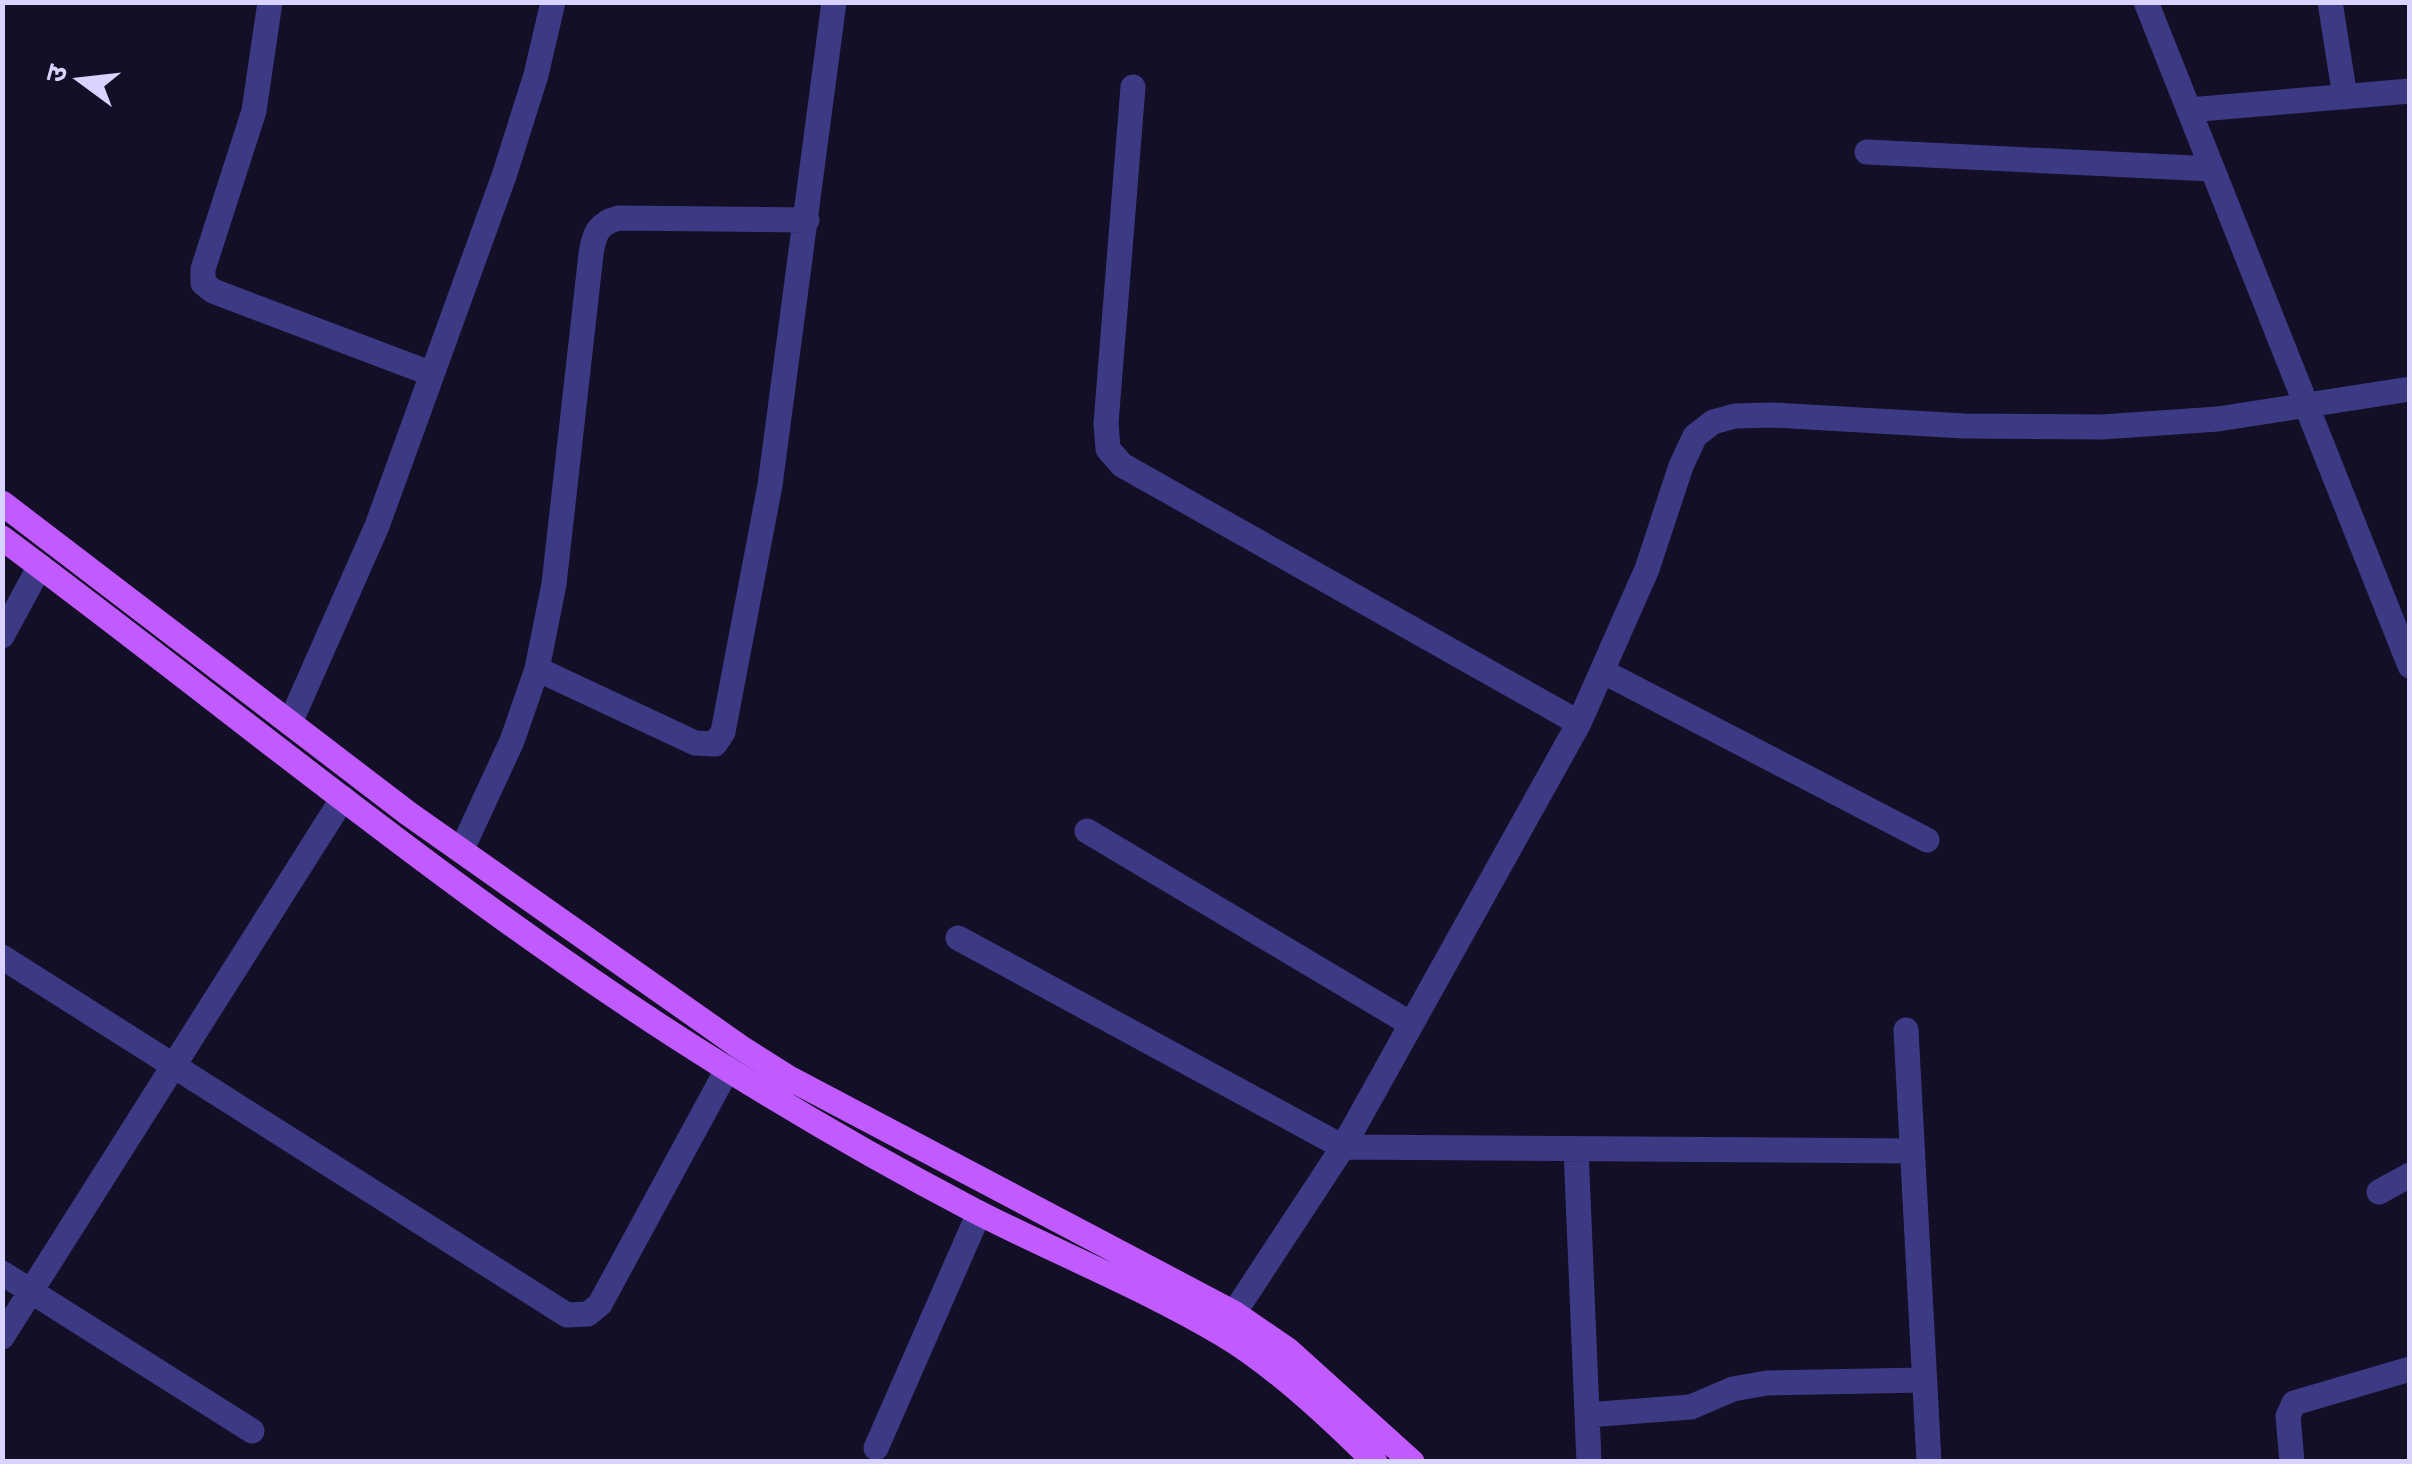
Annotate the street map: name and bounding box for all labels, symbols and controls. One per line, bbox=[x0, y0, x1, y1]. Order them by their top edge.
north arrow bbox=[30, 30, 130, 130]
text: उ bbox=[38, 61, 75, 86]

